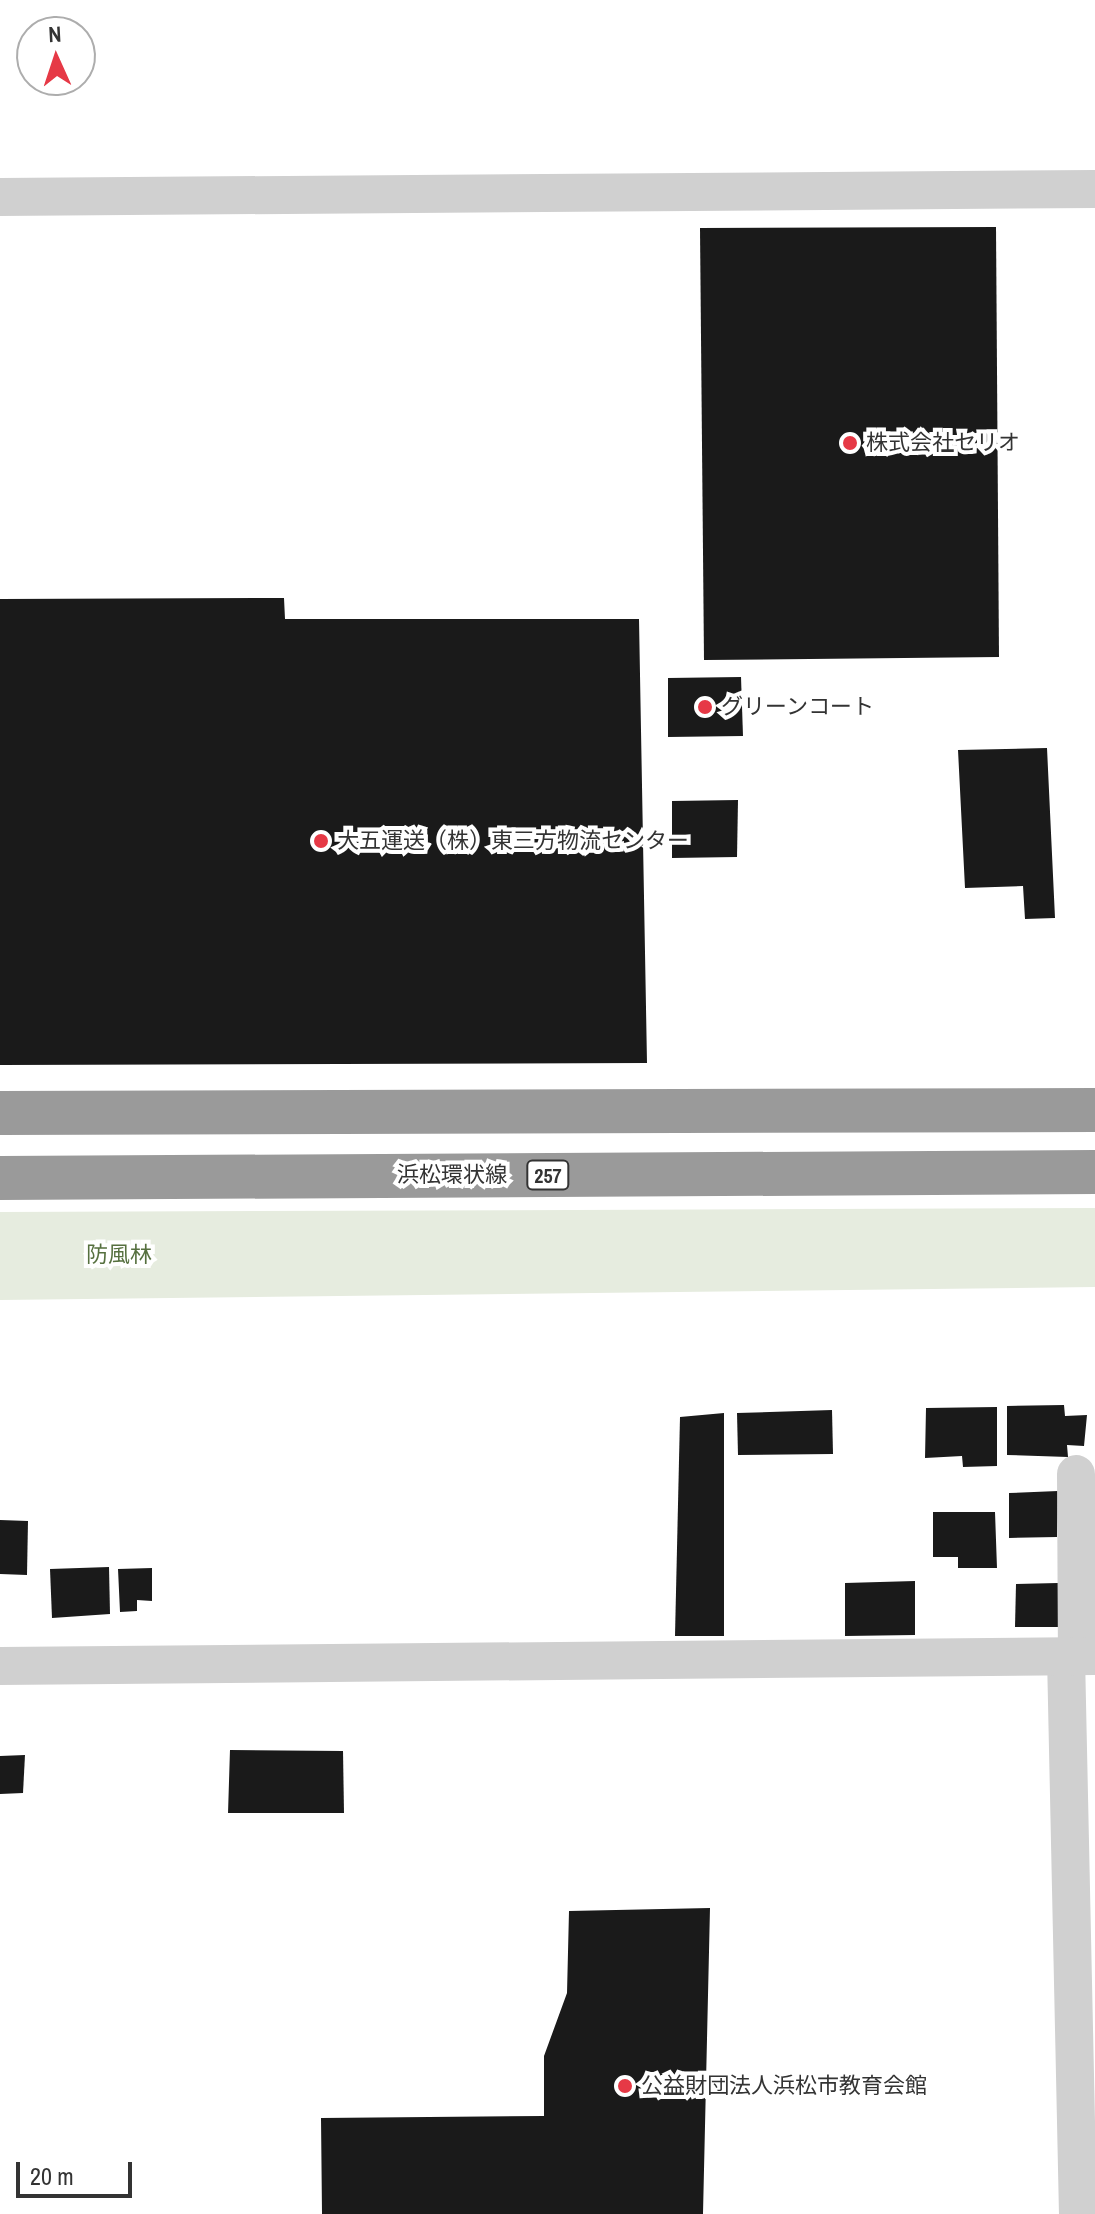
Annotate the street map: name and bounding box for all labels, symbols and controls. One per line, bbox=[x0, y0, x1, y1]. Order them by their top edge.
north arrow bbox=[16, 16, 96, 96]
text: N bbox=[48, 19, 62, 49]
place label: 株式会社セリオ bbox=[866, 430, 1020, 456]
marker: 株式会社セリオ bbox=[841, 434, 859, 452]
place label: グリーンコート bbox=[721, 694, 875, 720]
marker: グリーンコート bbox=[696, 698, 714, 716]
place label: 大五運送（株）東三方物流センター bbox=[337, 828, 689, 854]
marker: 大五運送（株）東三方物流センター bbox=[312, 832, 330, 850]
road number: 257 bbox=[526, 1159, 570, 1191]
street label: 浜松環状線 bbox=[397, 1162, 507, 1188]
park label: 防風林 bbox=[86, 1242, 152, 1268]
place label: 公益財団法人浜松市教育会館 bbox=[641, 2073, 927, 2099]
marker: 公益財団法人浜松市教育会館 bbox=[616, 2077, 634, 2095]
scale bar bbox=[20, 2146, 136, 2196]
text: 20 m bbox=[30, 2160, 74, 2192]

